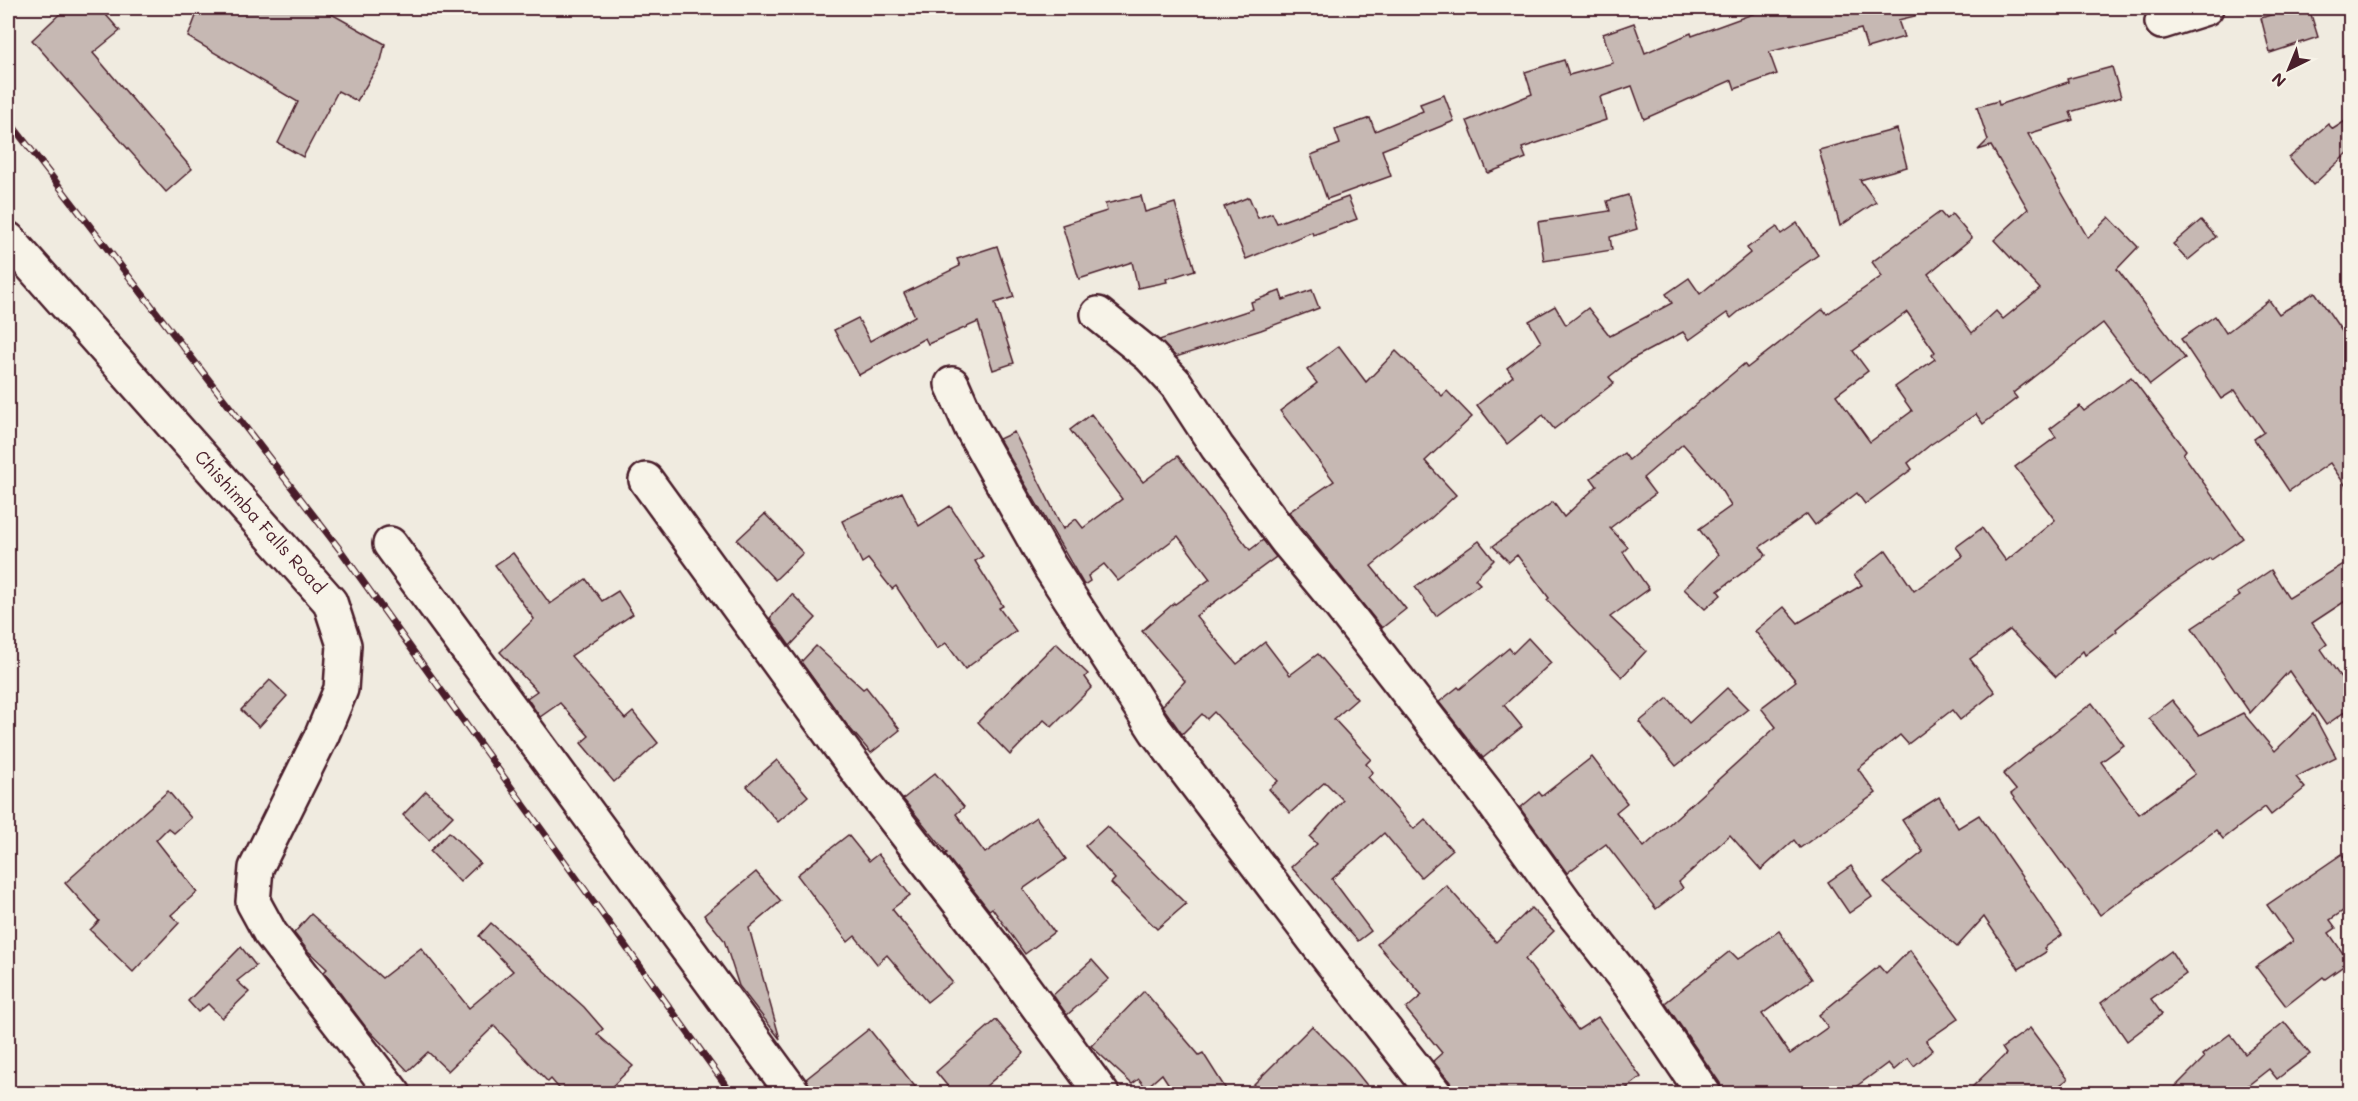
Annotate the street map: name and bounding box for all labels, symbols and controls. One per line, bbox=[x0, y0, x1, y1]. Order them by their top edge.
north arrow bbox=[2259, 39, 2319, 99]
text: N bbox=[2267, 69, 2290, 92]
street label: Chishimba Falls Road bbox=[190, 444, 332, 598]

